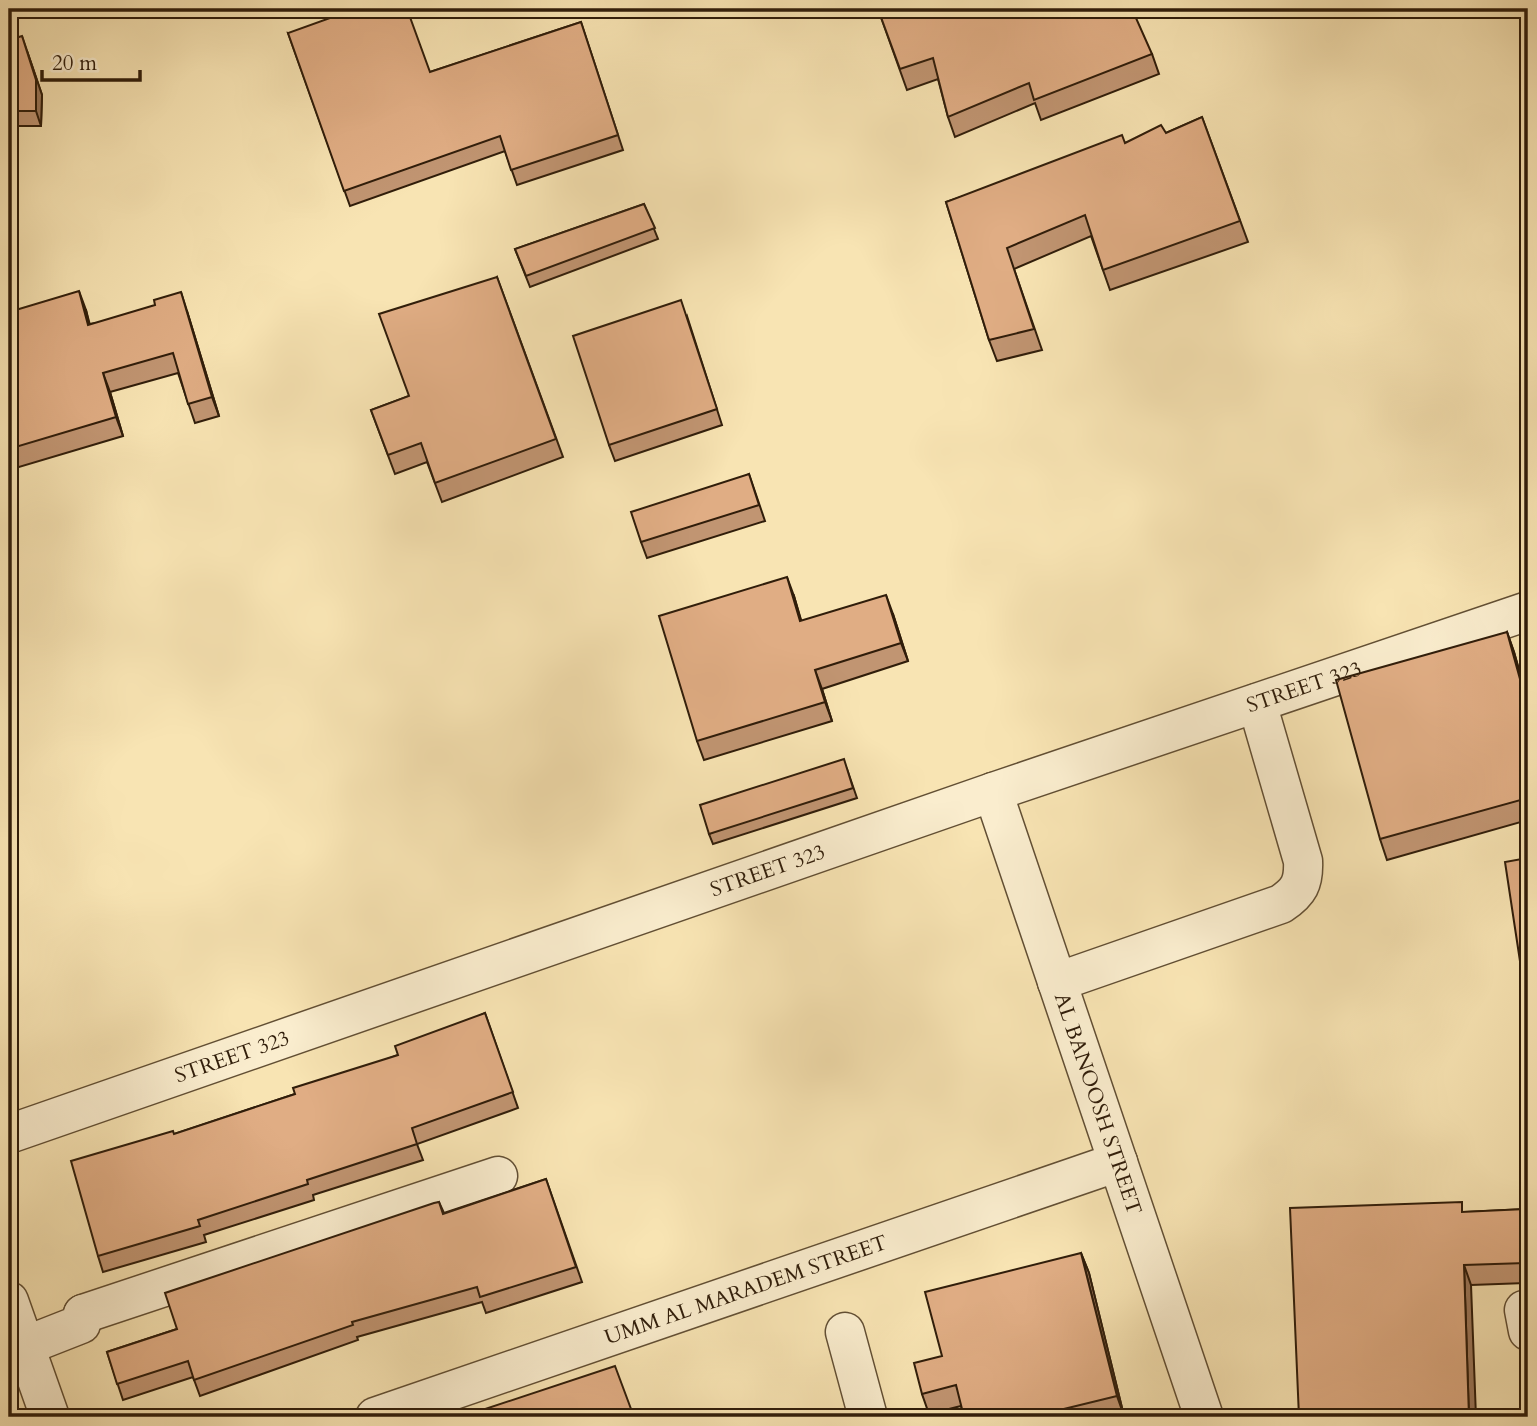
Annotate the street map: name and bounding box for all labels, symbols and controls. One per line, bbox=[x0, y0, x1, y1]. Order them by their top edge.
scale bar bbox=[42, 38, 140, 82]
text: 20 m bbox=[52, 49, 97, 78]
street label: STREET 323 bbox=[1243, 654, 1365, 720]
street label: STREET 323 bbox=[706, 837, 829, 904]
street label: AL BANOOSH STREET bbox=[1047, 989, 1149, 1219]
street label: STREET 323 bbox=[171, 1024, 293, 1090]
street label: UMM AL MARADEM STREET bbox=[601, 1228, 891, 1352]

